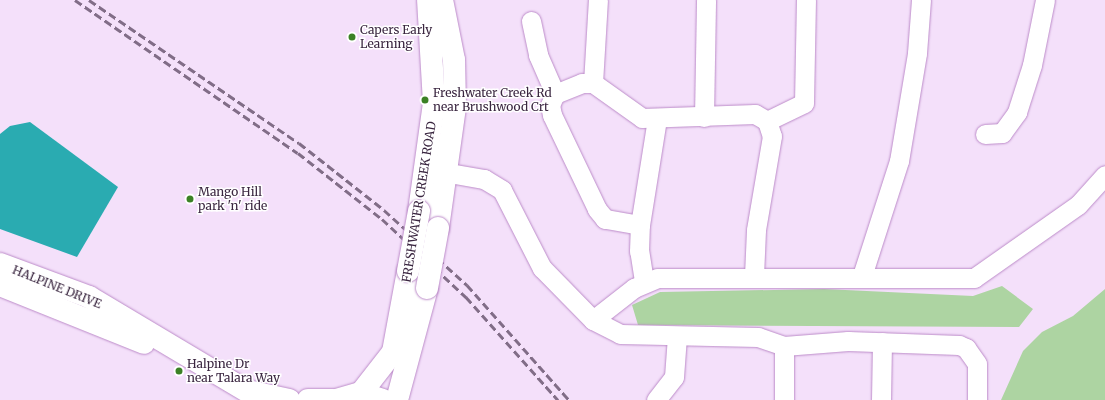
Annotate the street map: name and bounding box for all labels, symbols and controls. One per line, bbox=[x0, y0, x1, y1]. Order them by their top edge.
place label: Capers Early Learning bbox=[360, 23, 432, 51]
marker: Capers Early Learning bbox=[347, 32, 357, 42]
place label: Freshwater Creek Rd near Brushwood Crt bbox=[433, 86, 552, 114]
marker: Freshwater Creek Rd near Brushwood Crt bbox=[420, 95, 430, 105]
street label: FRESHWATER CREEK ROAD bbox=[399, 120, 439, 284]
place label: Mango Hill park 'n' ride bbox=[198, 185, 267, 213]
marker: Mango Hill park 'n' ride bbox=[185, 194, 195, 204]
street label: HALPINE DRIVE bbox=[10, 263, 104, 311]
place label: Halpine Dr near Talara Way bbox=[187, 357, 280, 385]
marker: Halpine Dr near Talara Way bbox=[174, 366, 184, 376]

